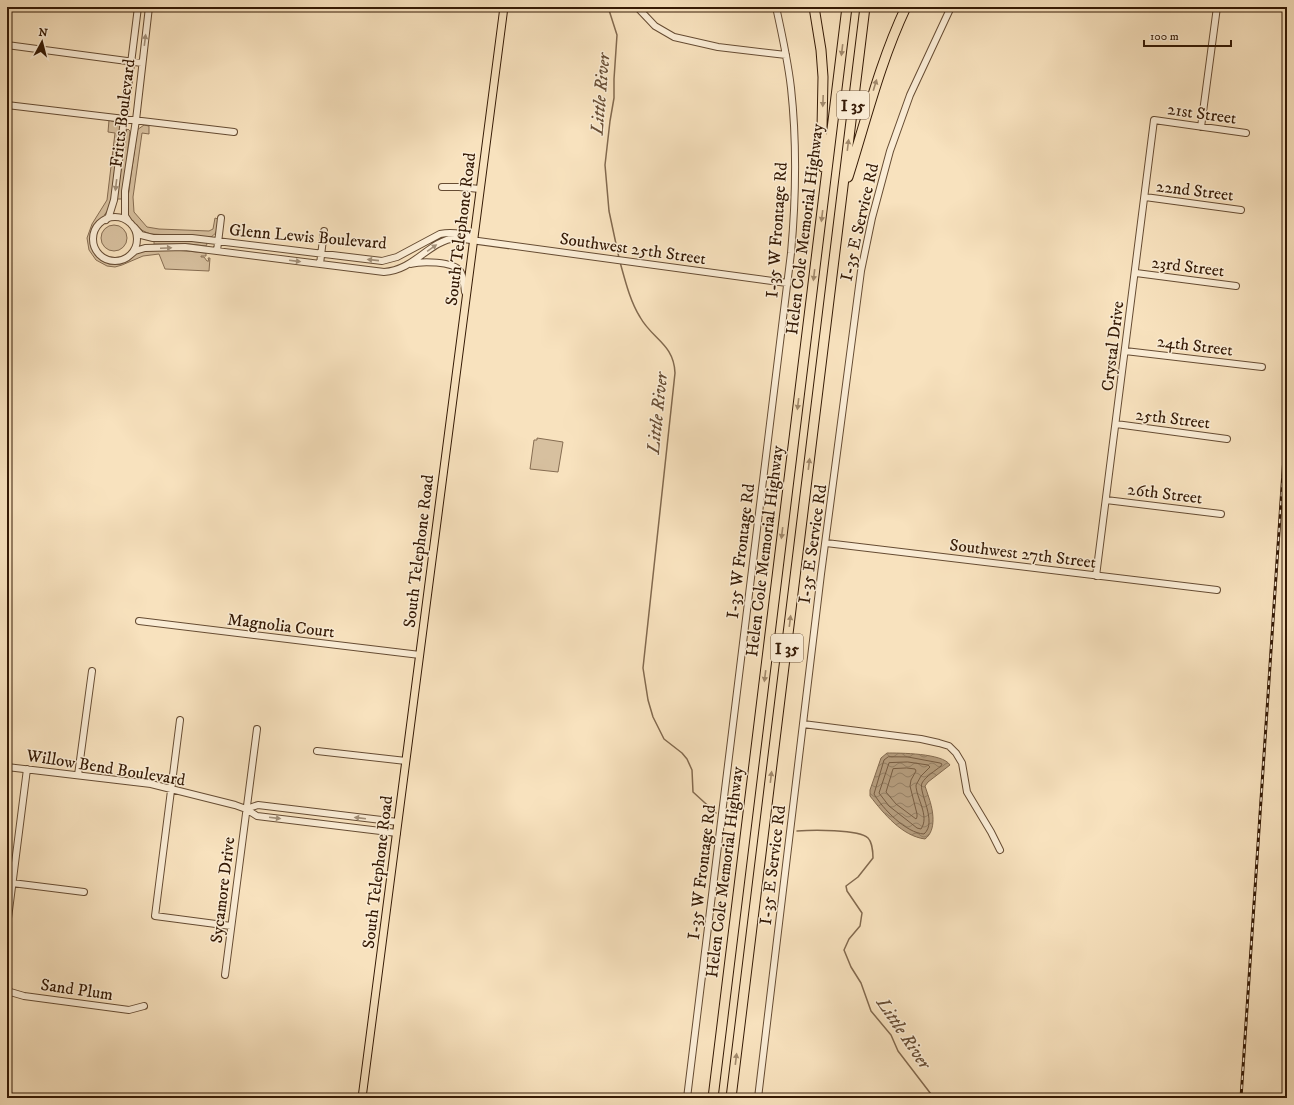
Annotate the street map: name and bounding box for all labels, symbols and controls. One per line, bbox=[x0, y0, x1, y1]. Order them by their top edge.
north arrow bbox=[22, 22, 62, 62]
scale bar bbox=[1144, 22, 1231, 48]
text: N bbox=[38, 26, 48, 41]
text: 100 m bbox=[1150, 29, 1179, 44]
one-way arrow bbox=[142, 34, 148, 46]
one-way arrow bbox=[839, 44, 845, 56]
water label: Little River bbox=[586, 51, 616, 137]
street label: Fritts Boulevard bbox=[105, 57, 141, 169]
one-way arrow bbox=[872, 78, 878, 90]
road number: I 35 bbox=[837, 91, 869, 119]
one-way arrow bbox=[819, 95, 826, 107]
street label: 21st Street bbox=[1166, 98, 1238, 130]
street label: Helen Cole Memorial Highway bbox=[781, 121, 829, 336]
one-way arrow bbox=[845, 139, 851, 151]
street label: South Telephone Road bbox=[441, 151, 481, 307]
street label: I-35 W Frontage Rd bbox=[761, 161, 793, 299]
street label: I-35 E Service Rd bbox=[836, 161, 884, 283]
street label: 22nd Street bbox=[1155, 175, 1235, 207]
one-way arrow bbox=[113, 179, 119, 191]
one-way arrow bbox=[818, 210, 825, 222]
street label: Glenn Lewis Boulevard bbox=[228, 219, 388, 255]
street label: Southwest 25th Street bbox=[558, 228, 708, 270]
one-way arrow bbox=[160, 244, 172, 251]
one-way arrow bbox=[427, 244, 437, 252]
street label: 23rd Street bbox=[1150, 252, 1226, 282]
one-way arrow bbox=[367, 257, 380, 263]
one-way arrow bbox=[289, 258, 302, 264]
one-way arrow bbox=[811, 269, 817, 281]
street label: Crystal Drive bbox=[1097, 300, 1129, 392]
street label: 24th Street bbox=[1156, 330, 1235, 362]
water label: Little River bbox=[643, 370, 673, 456]
one-way arrow bbox=[795, 398, 802, 410]
street label: 25th Street bbox=[1134, 404, 1212, 435]
street label: Helen Cole Memorial Highway bbox=[741, 443, 789, 658]
one-way arrow bbox=[806, 458, 812, 470]
street label: South Telephone Road bbox=[399, 473, 439, 629]
street label: 26th Street bbox=[1126, 478, 1204, 510]
street label: I-35 W Frontage Rd bbox=[722, 482, 760, 620]
street label: I-35 E Service Rd bbox=[794, 483, 832, 605]
one-way arrow bbox=[779, 527, 786, 539]
street label: Southwest 27th Street bbox=[948, 534, 1098, 574]
street label: Magnolia Court bbox=[226, 608, 336, 644]
one-way arrow bbox=[787, 615, 793, 627]
road number: I 35 bbox=[771, 634, 803, 662]
one-way arrow bbox=[762, 670, 768, 682]
street label: Willow Bend Boulevard bbox=[24, 744, 187, 791]
street label: Helen Cole Memorial Highway bbox=[701, 764, 749, 979]
one-way arrow bbox=[768, 771, 774, 783]
street label: South Telephone Road bbox=[358, 794, 398, 950]
street label: I-35 W Frontage Rd bbox=[683, 803, 721, 941]
street label: I-35 E Service Rd bbox=[755, 804, 791, 926]
one-way arrow bbox=[269, 815, 281, 821]
one-way arrow bbox=[354, 815, 366, 821]
street label: Sycamore Drive bbox=[206, 836, 240, 945]
street label: Sand Plum bbox=[39, 974, 115, 1006]
water label: Little River bbox=[871, 993, 936, 1075]
one-way arrow bbox=[733, 1053, 739, 1065]

